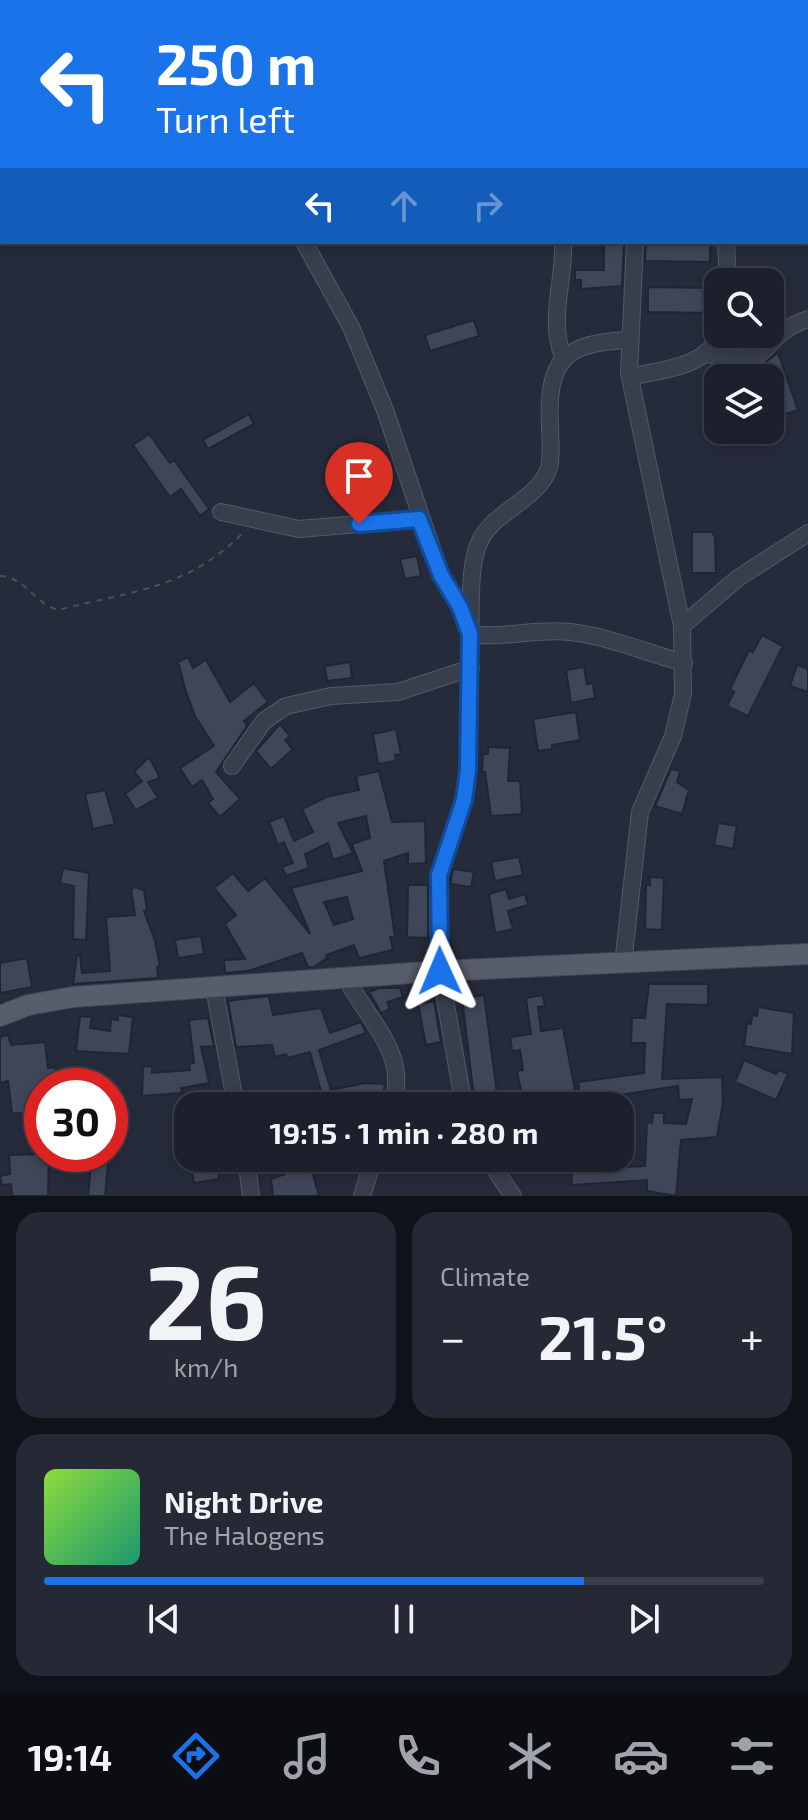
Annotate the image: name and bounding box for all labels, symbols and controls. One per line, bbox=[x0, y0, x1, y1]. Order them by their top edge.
text: 250 m bbox=[156, 29, 316, 96]
icon: left bbox=[24, 32, 128, 136]
text: Turn left bbox=[156, 97, 295, 140]
icon: left bbox=[298, 184, 342, 228]
icon: ahead bbox=[382, 184, 426, 228]
icon: right bbox=[466, 184, 510, 228]
map controls bbox=[704, 268, 784, 444]
button: search bbox=[704, 268, 784, 348]
button: layers bbox=[704, 364, 784, 444]
pin bbox=[325, 442, 393, 524]
icon: arrive bbox=[337, 454, 381, 498]
position arrow bbox=[398, 929, 482, 1013]
speed limit sign: 30 bbox=[24, 1068, 128, 1172]
text: 19:15 · 1 min · 280 m bbox=[269, 1114, 539, 1150]
text: 26 bbox=[145, 1236, 267, 1361]
text: Climate bbox=[440, 1260, 530, 1291]
text: 21.5° bbox=[538, 1300, 667, 1372]
text: − bbox=[440, 1310, 466, 1363]
text: + bbox=[740, 1310, 764, 1363]
text: km/h bbox=[174, 1351, 238, 1382]
text: Night Drive bbox=[164, 1483, 323, 1519]
text: The Halogens bbox=[164, 1519, 325, 1550]
icon: previous bbox=[142, 1597, 186, 1641]
icon: pause bbox=[382, 1597, 426, 1641]
icon: next bbox=[622, 1597, 666, 1641]
icon: directions bbox=[168, 1728, 224, 1784]
icon: music bbox=[279, 1728, 335, 1784]
icon: phone bbox=[390, 1728, 446, 1784]
icon: climate bbox=[502, 1728, 558, 1784]
icon: car bbox=[613, 1728, 669, 1784]
icon: filters bbox=[724, 1728, 780, 1784]
text: 19:14 bbox=[28, 1735, 112, 1778]

